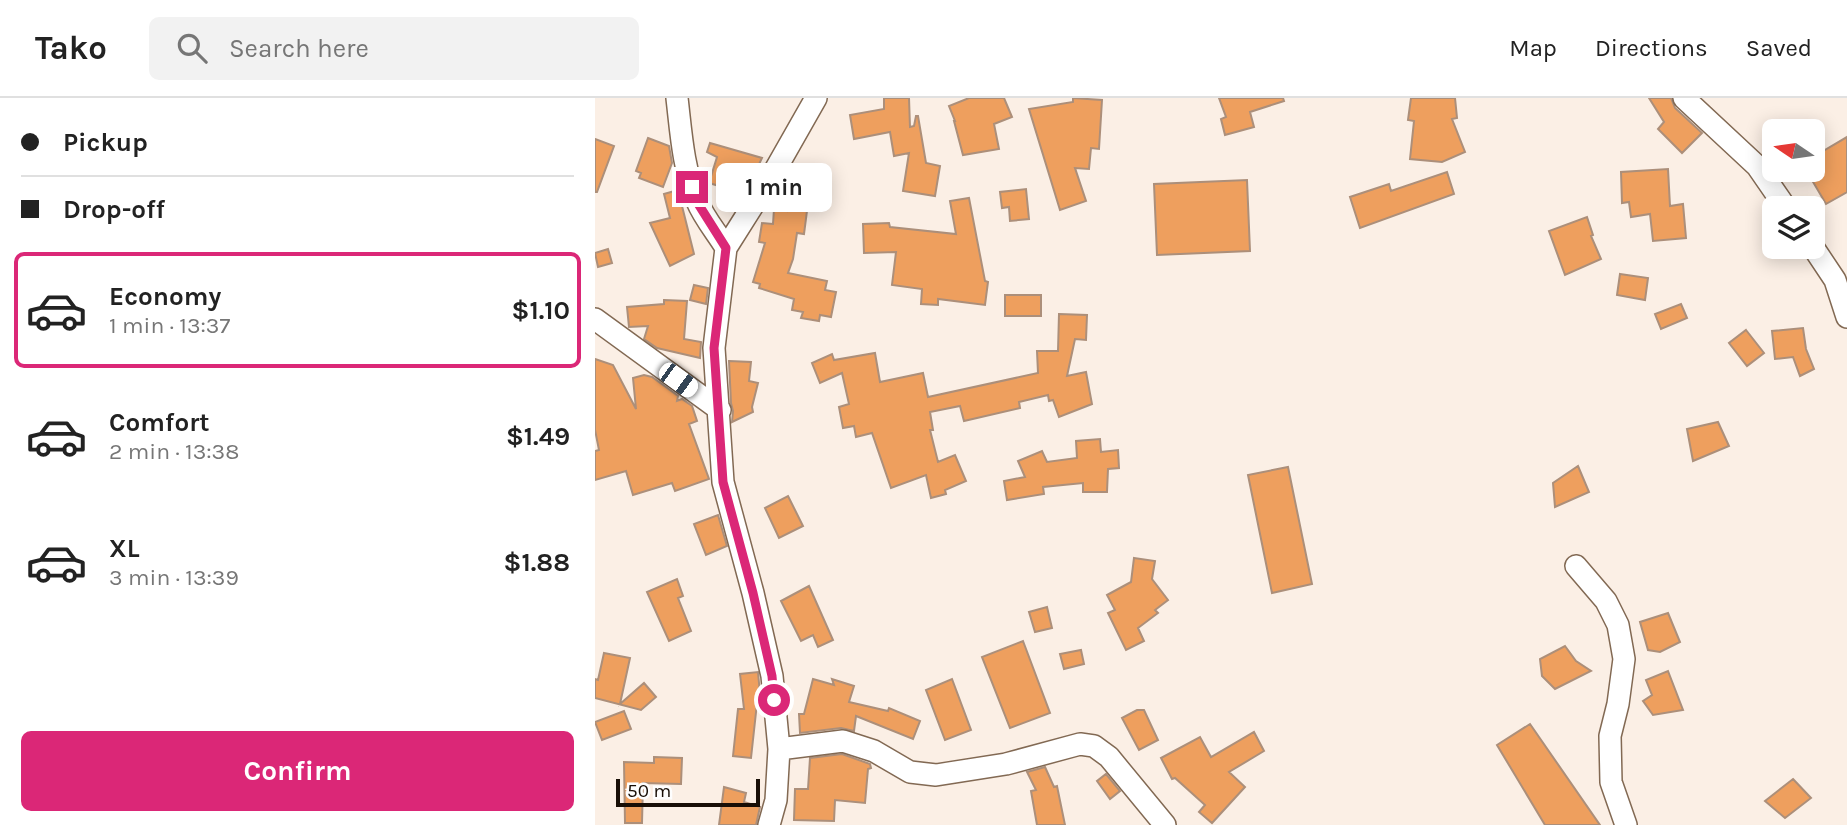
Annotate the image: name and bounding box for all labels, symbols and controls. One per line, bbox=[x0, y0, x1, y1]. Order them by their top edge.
search box bbox=[149, 17, 639, 80]
text: Tako bbox=[35, 29, 107, 67]
icon: search bbox=[173, 29, 211, 67]
text: Search here bbox=[229, 33, 369, 64]
text: Map bbox=[1509, 34, 1557, 62]
text: Directions bbox=[1595, 34, 1708, 62]
text: Saved bbox=[1746, 34, 1812, 62]
north arrow bbox=[1762, 119, 1825, 182]
map controls bbox=[1762, 119, 1825, 259]
text: Pickup bbox=[63, 127, 148, 158]
callout: 1 min bbox=[717, 162, 832, 212]
route end bbox=[676, 171, 708, 203]
text: 1 min bbox=[745, 174, 803, 201]
text: Drop-off bbox=[63, 194, 165, 225]
button: layers bbox=[1762, 196, 1825, 259]
icon: car bbox=[25, 279, 88, 342]
text: Economy bbox=[109, 281, 221, 312]
text: $1.10 bbox=[512, 295, 570, 326]
text: 1 min · 13:37 bbox=[109, 312, 230, 339]
car bbox=[655, 359, 702, 401]
icon: car bbox=[25, 405, 88, 468]
text: Comfort bbox=[109, 407, 210, 438]
text: $1.49 bbox=[506, 421, 570, 452]
text: 2 min · 13:38 bbox=[109, 438, 239, 465]
icon: car bbox=[25, 531, 88, 594]
text: XL bbox=[109, 533, 140, 564]
text: $1.88 bbox=[504, 547, 570, 578]
text: 3 min · 13:39 bbox=[109, 564, 239, 591]
route start bbox=[758, 684, 790, 716]
button: Confirm bbox=[21, 731, 574, 811]
scale bar bbox=[616, 776, 759, 808]
text: 50 m bbox=[627, 780, 671, 802]

